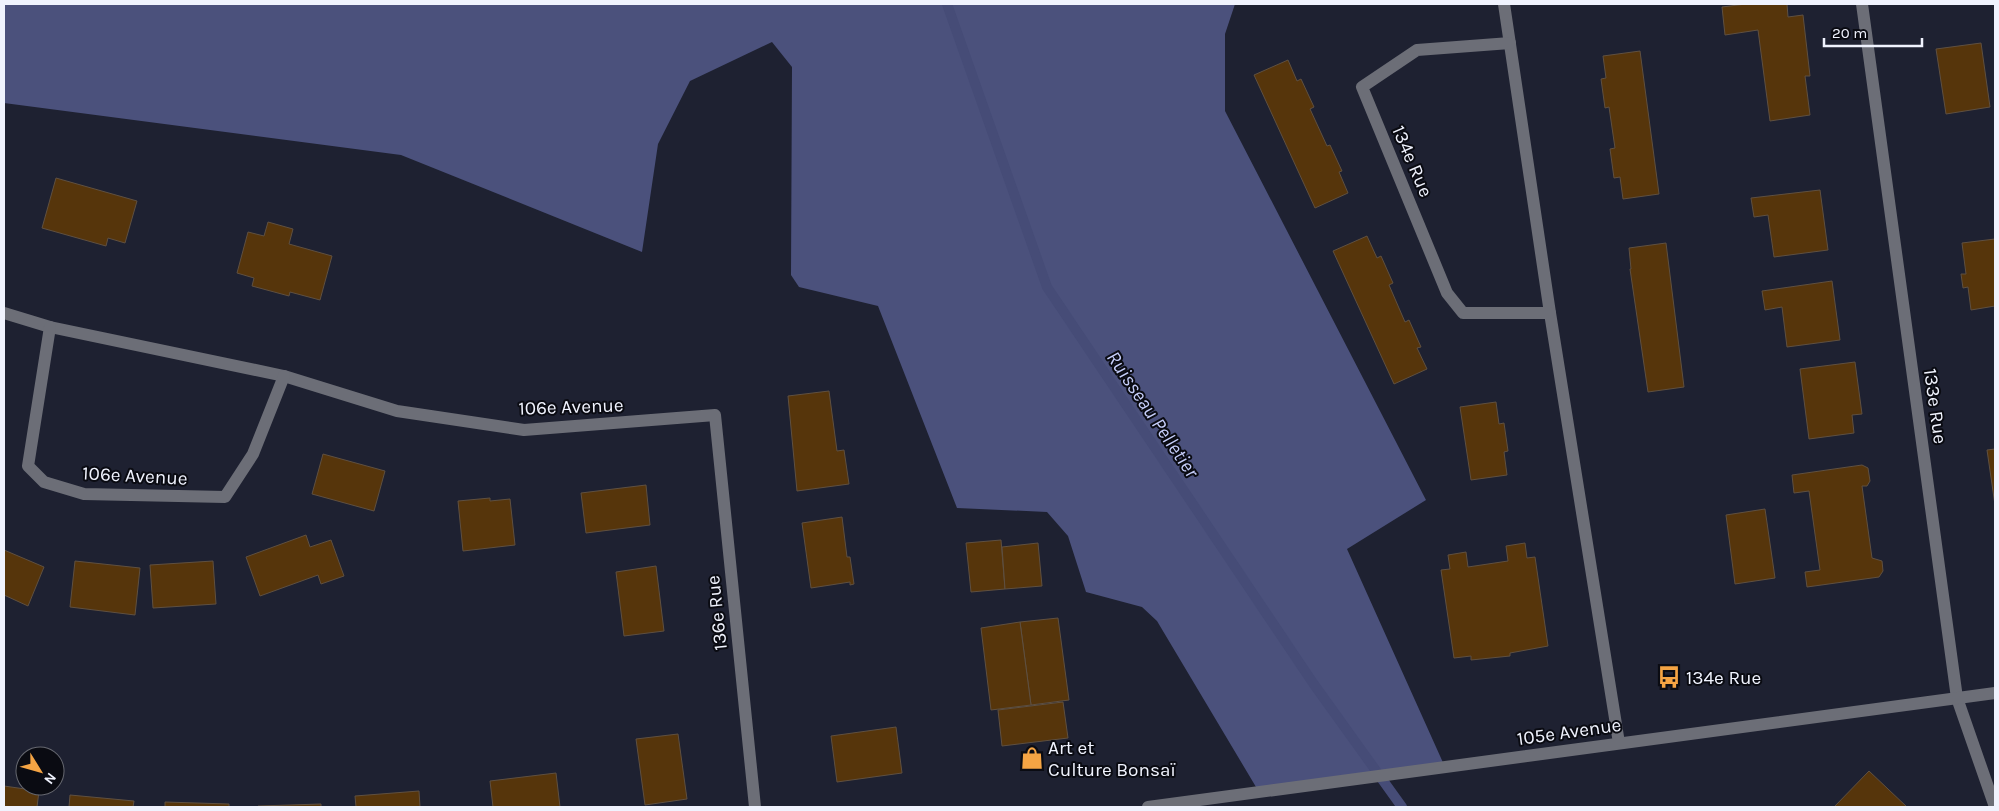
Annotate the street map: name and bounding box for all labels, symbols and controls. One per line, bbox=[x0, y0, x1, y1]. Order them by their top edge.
scale bar bbox=[1824, 15, 1922, 47]
text: 20 m bbox=[1832, 24, 1867, 42]
street label: 134e Rue bbox=[1387, 122, 1437, 200]
water label: Ruisseau Pelletier bbox=[1102, 347, 1204, 483]
street label: 133e Rue bbox=[1919, 367, 1951, 445]
street label: 106e Avenue bbox=[518, 394, 624, 420]
street label: 106e Avenue bbox=[82, 462, 188, 490]
street label: 136e Rue bbox=[702, 574, 732, 652]
bus stop icon: 134e Rue bbox=[1656, 664, 1682, 690]
place label: 134e Rue bbox=[1686, 667, 1761, 689]
street label: 105e Avenue bbox=[1516, 714, 1623, 750]
place label: Art et Culture Bonsaï bbox=[1048, 737, 1176, 781]
shop icon: Art et Culture Bonsaï bbox=[1019, 745, 1045, 771]
north arrow bbox=[15, 746, 65, 796]
text: N bbox=[40, 769, 60, 788]

